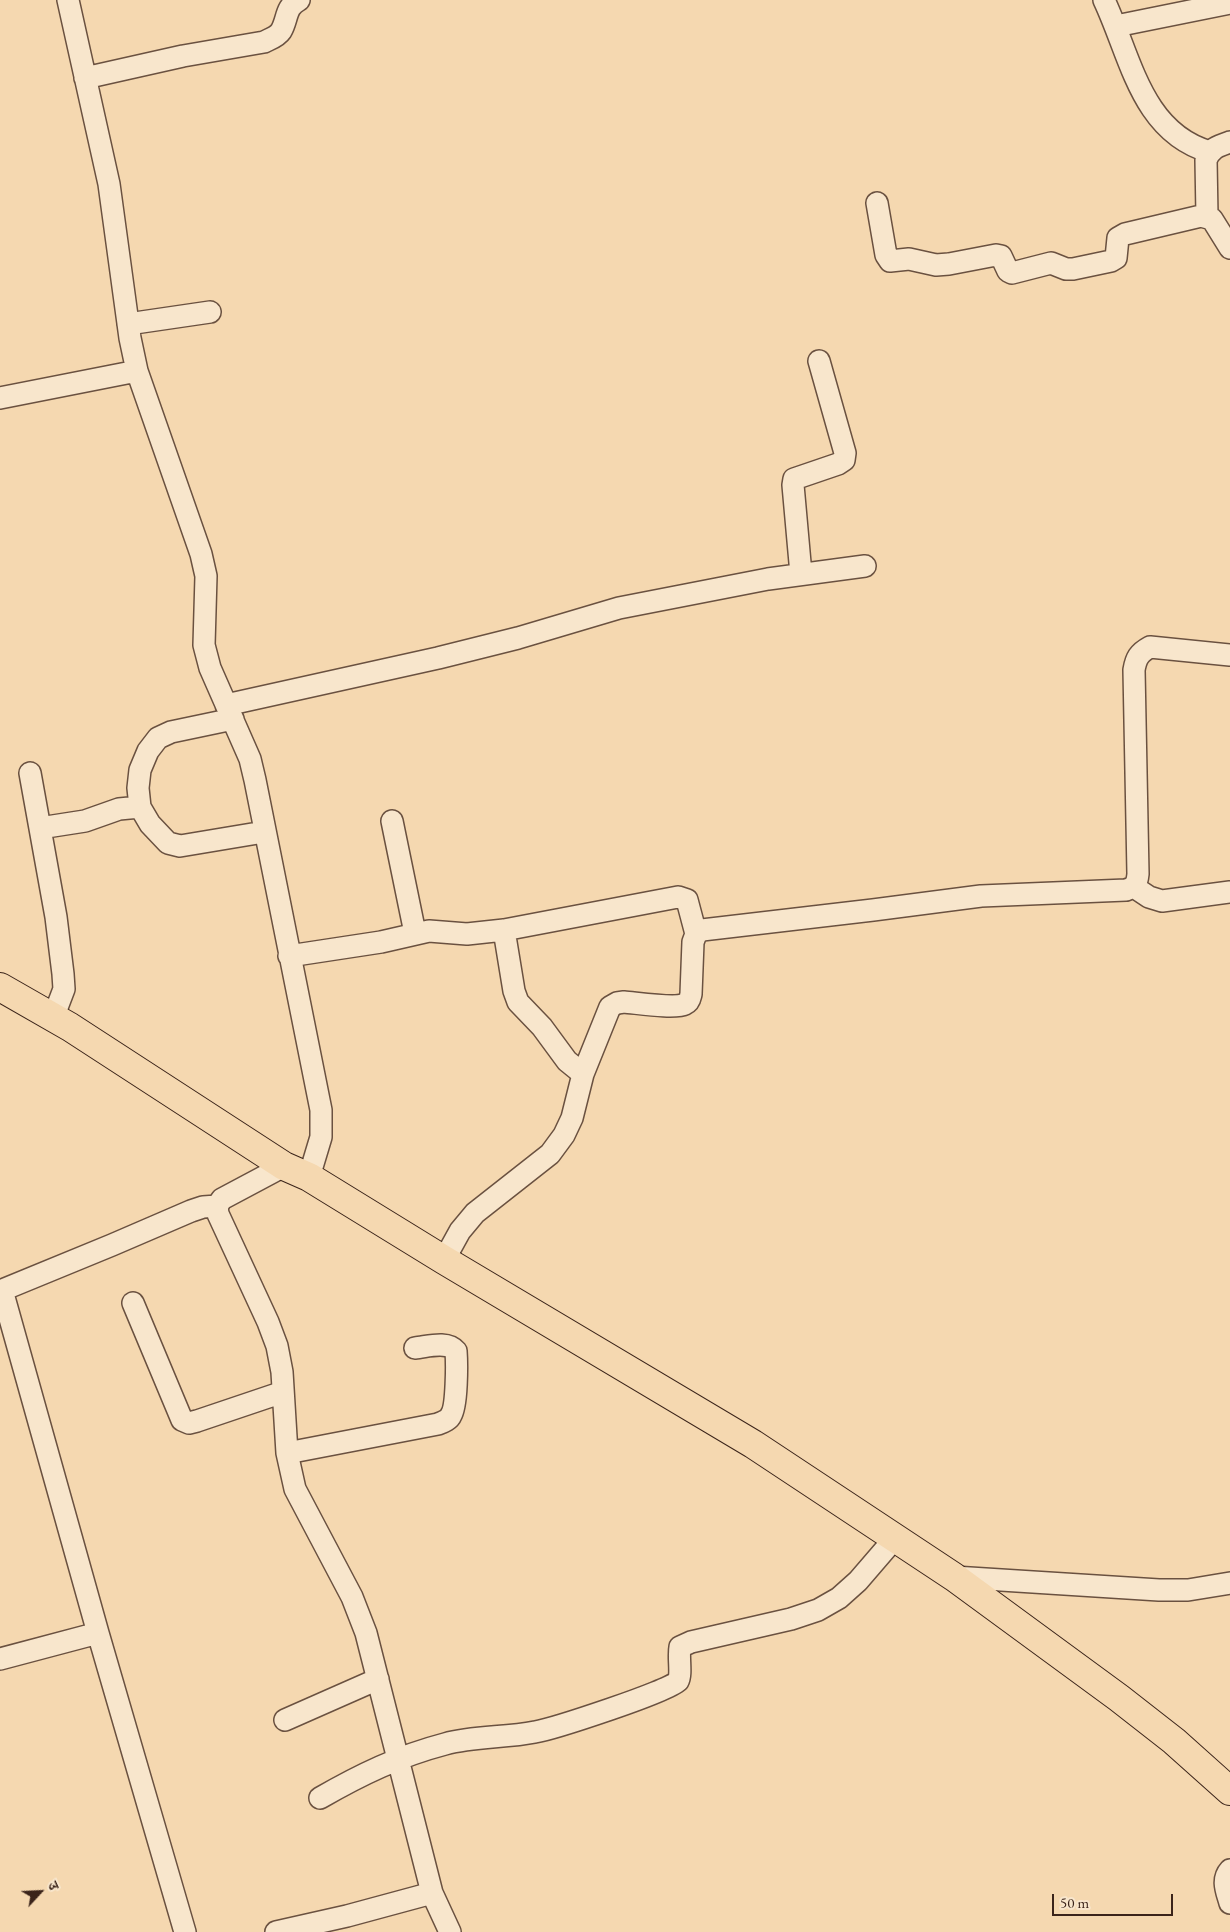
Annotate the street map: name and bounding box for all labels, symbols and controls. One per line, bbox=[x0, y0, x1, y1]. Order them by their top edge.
north arrow bbox=[15, 1867, 65, 1917]
text: उ bbox=[44, 1879, 63, 1893]
scale bar bbox=[1055, 1884, 1176, 1916]
text: 50 m bbox=[1060, 1893, 1089, 1912]

